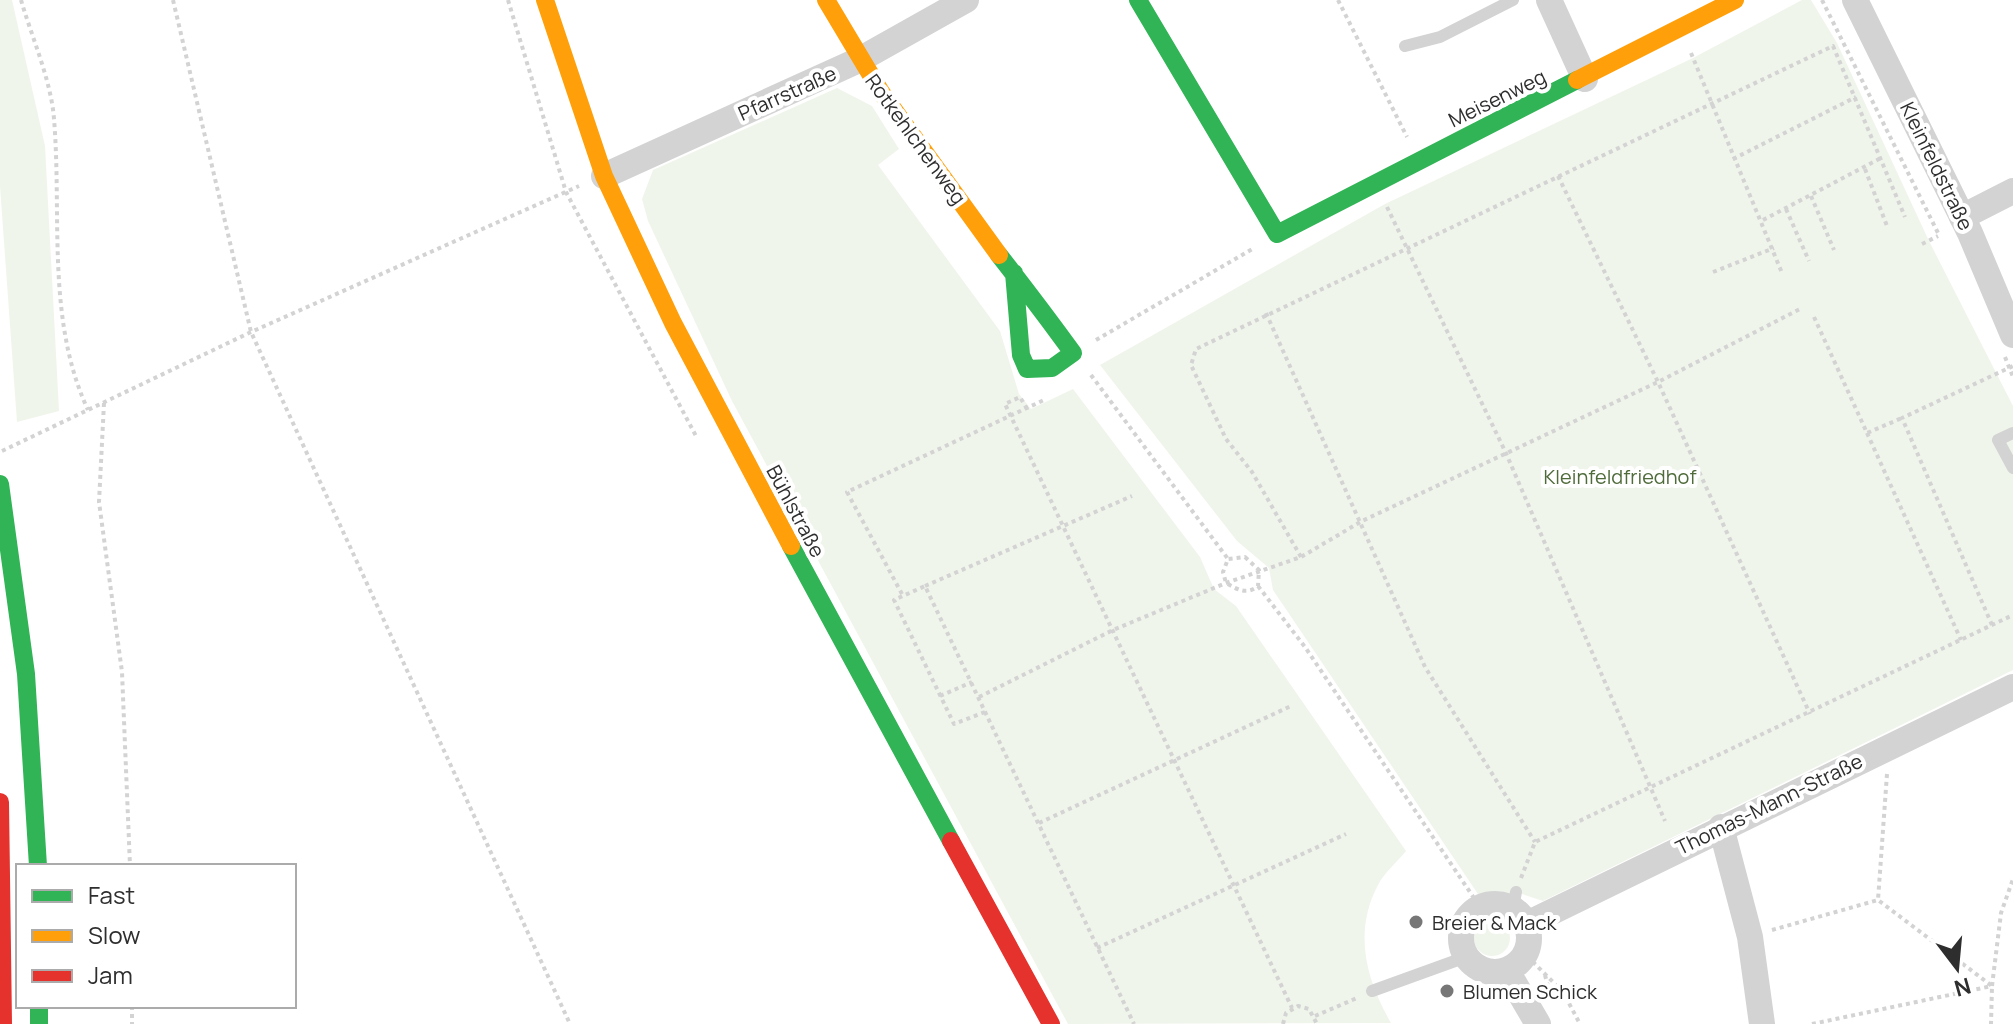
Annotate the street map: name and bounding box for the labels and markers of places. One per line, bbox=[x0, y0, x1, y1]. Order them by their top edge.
place label: Breier & Mack bbox=[1432, 909, 1558, 936]
marker: Breier & Mack bbox=[1407, 913, 1425, 931]
place label: Blumen Schick bbox=[1463, 978, 1598, 1005]
marker: Blumen Schick bbox=[1438, 982, 1456, 1000]

